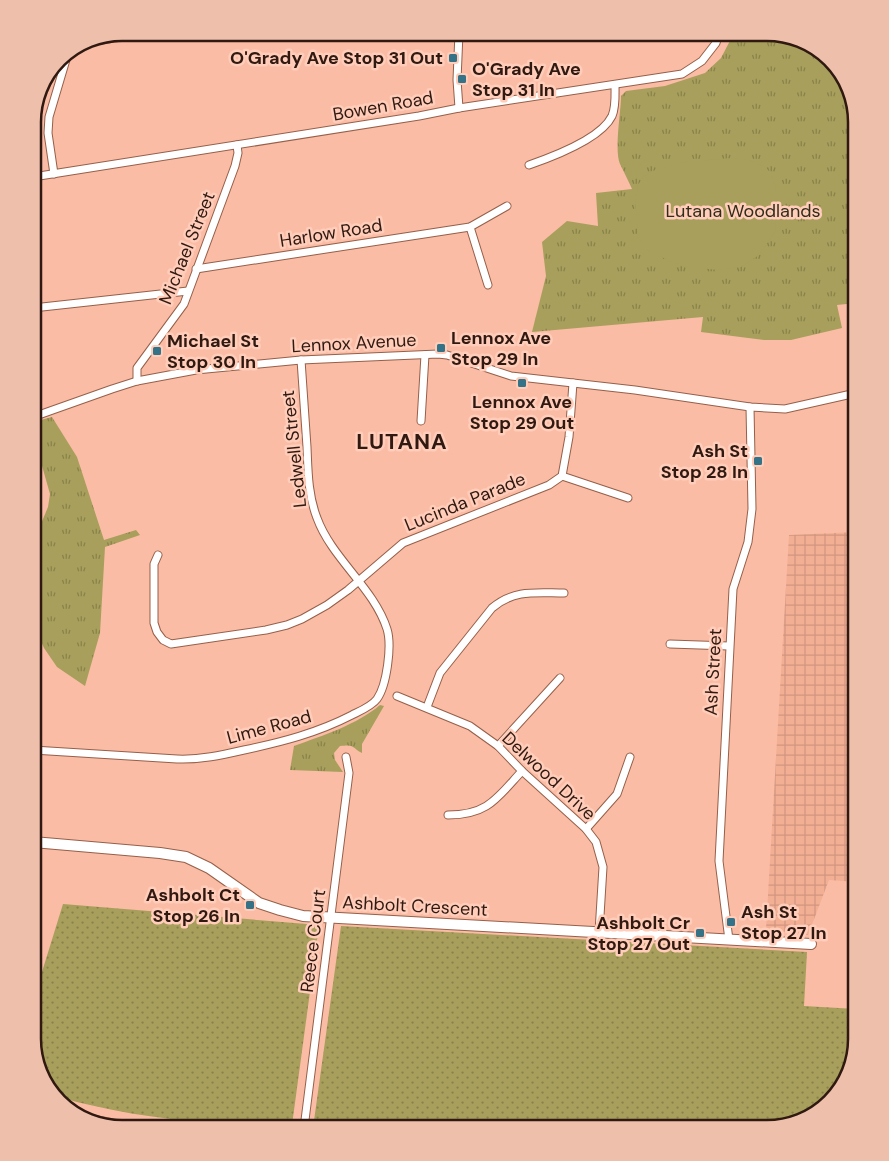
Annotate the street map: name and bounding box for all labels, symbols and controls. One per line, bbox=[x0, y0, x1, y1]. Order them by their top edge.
place label: O'Grady Ave Stop 31 Out bbox=[230, 46, 443, 70]
marker: O'Grady Ave Stop 31 Out bbox=[447, 52, 459, 64]
place label: O'Grady Ave Stop 31 In bbox=[472, 57, 581, 102]
marker: O'Grady Ave Stop 31 In bbox=[456, 73, 468, 85]
street label: Bowen Road bbox=[331, 85, 435, 127]
street label: Michael Street bbox=[153, 188, 221, 308]
park label: Lutana Woodlands bbox=[665, 199, 821, 223]
street label: Harlow Road bbox=[278, 213, 384, 253]
place label: Lennox Ave Stop 29 In bbox=[451, 326, 551, 371]
street label: Lennox Avenue bbox=[291, 328, 417, 358]
place label: Michael St Stop 30 In bbox=[167, 329, 259, 374]
marker: Lennox Ave Stop 29 In bbox=[435, 342, 447, 354]
marker: Michael St Stop 30 In bbox=[151, 345, 163, 357]
marker: Lennox Ave Stop 29 Out bbox=[516, 377, 528, 389]
street label: Ledwell Street bbox=[276, 389, 312, 509]
place label: Lennox Ave Stop 29 Out bbox=[470, 390, 574, 435]
district label: LUTANA bbox=[356, 427, 448, 456]
place label: Ash St Stop 28 In bbox=[661, 439, 748, 484]
marker: Ash St Stop 28 In bbox=[752, 455, 764, 467]
street label: Lucinda Parade bbox=[401, 467, 529, 537]
street label: Ash Street bbox=[699, 628, 727, 716]
street label: Lime Road bbox=[224, 704, 314, 750]
street label: Delwood Drive bbox=[497, 726, 601, 826]
place label: Ashbolt Ct Stop 26 In bbox=[146, 883, 240, 928]
street label: Reece Court bbox=[295, 888, 331, 994]
street label: Ashbolt Crescent bbox=[342, 890, 488, 922]
marker: Ashbolt Ct Stop 26 In bbox=[244, 899, 256, 911]
place label: Ash St Stop 27 In bbox=[741, 900, 827, 945]
place label: Ashbolt Cr Stop 27 Out bbox=[587, 911, 690, 956]
marker: Ash St Stop 27 In bbox=[725, 916, 737, 928]
marker: Ashbolt Cr Stop 27 Out bbox=[694, 927, 706, 939]

